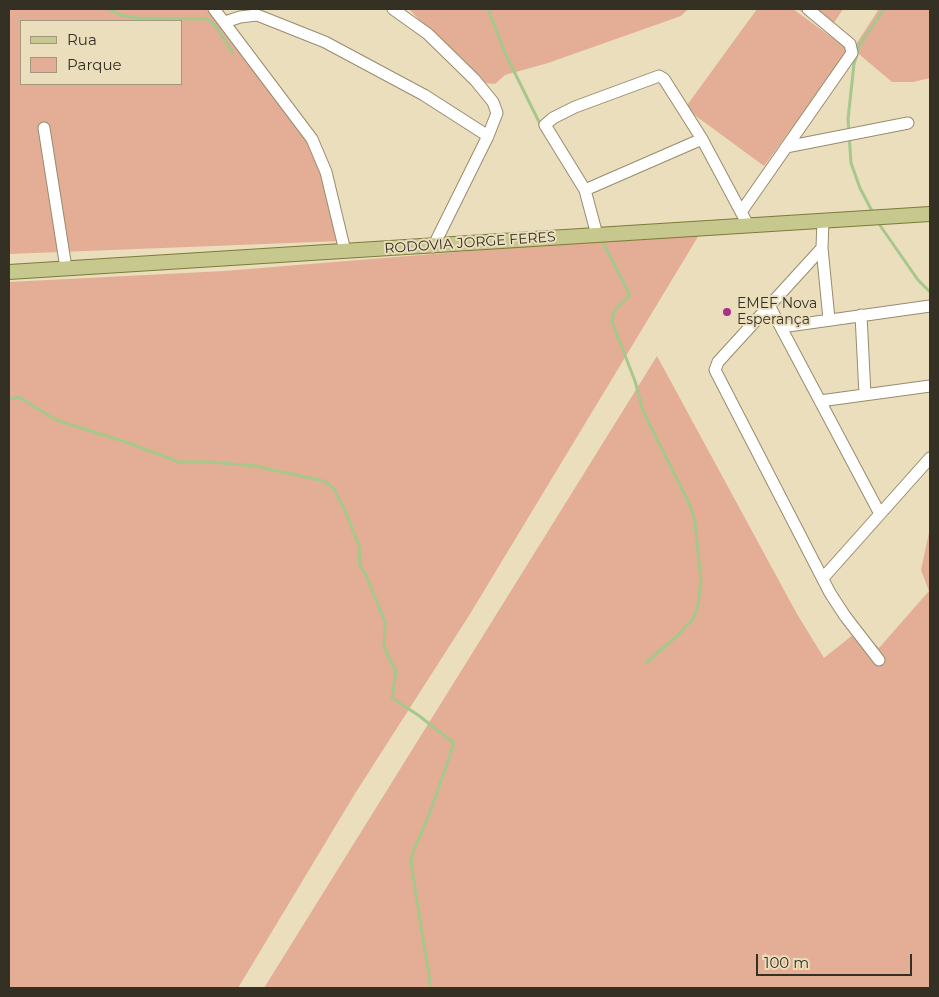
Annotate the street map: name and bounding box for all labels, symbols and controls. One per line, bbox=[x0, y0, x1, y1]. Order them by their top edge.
legend bbox=[20, 20, 182, 85]
text: Rua bbox=[67, 30, 97, 49]
text: Parque bbox=[67, 55, 122, 74]
street label: RODOVIA JORGE FERES bbox=[384, 229, 556, 257]
place label: EMEF Nova Esperança bbox=[737, 296, 817, 328]
marker: EMEF Nova Esperança bbox=[721, 306, 733, 318]
scale bar bbox=[759, 944, 915, 976]
text: 100 m bbox=[764, 953, 809, 972]

